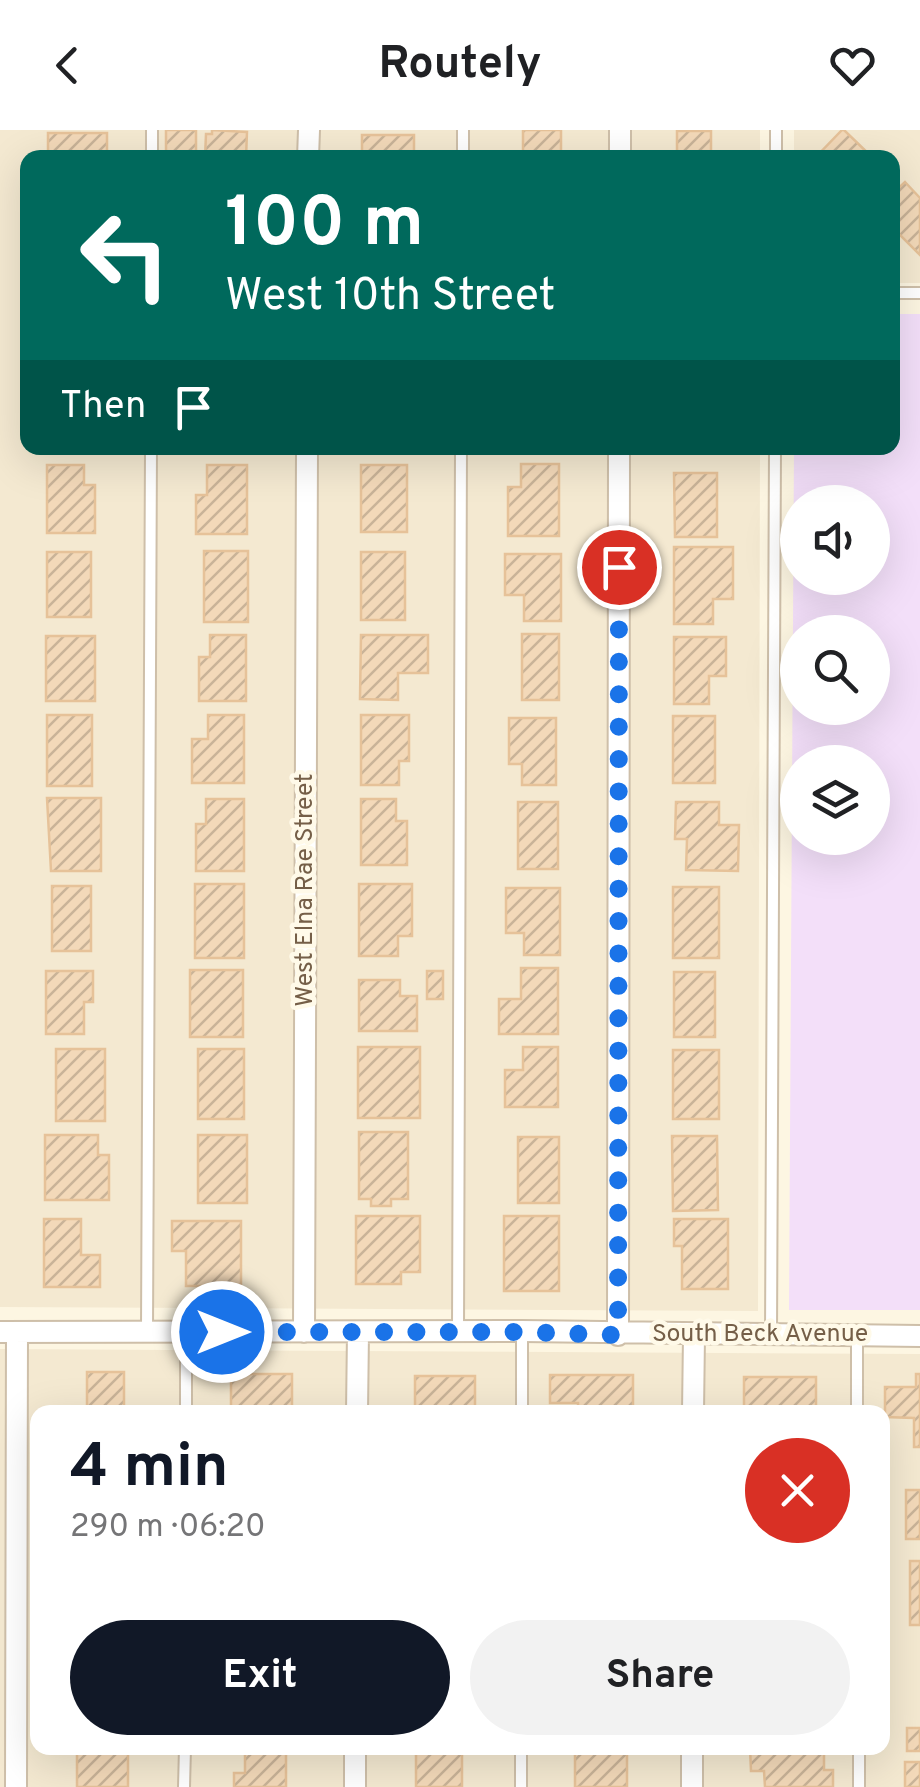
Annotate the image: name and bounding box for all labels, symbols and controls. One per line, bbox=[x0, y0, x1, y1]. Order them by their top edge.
text: Routely bbox=[379, 37, 541, 94]
icon: back bbox=[40, 38, 95, 93]
icon: heart bbox=[825, 38, 880, 93]
text: 100 m bbox=[225, 182, 424, 271]
icon: left bbox=[60, 190, 190, 320]
text: West 10th Street bbox=[225, 269, 555, 326]
icon: arrive bbox=[166, 380, 221, 435]
text: Then bbox=[60, 383, 146, 432]
map controls bbox=[780, 485, 890, 855]
button: sound bbox=[780, 485, 890, 595]
pin bbox=[577, 525, 662, 610]
icon: arrive bbox=[592, 540, 647, 595]
button: search bbox=[780, 615, 890, 725]
button: layers bbox=[780, 745, 890, 855]
street label: West Elna Rae Street bbox=[290, 773, 322, 1007]
position arrow bbox=[170, 1280, 274, 1384]
street label: South Beck Avenue bbox=[652, 1319, 868, 1351]
text: 4 min bbox=[70, 1432, 229, 1508]
button: close bbox=[745, 1438, 850, 1543]
text: 290 m · 06:20 bbox=[70, 1508, 266, 1548]
button: Exit bbox=[70, 1620, 450, 1735]
button: Share bbox=[470, 1620, 850, 1735]

